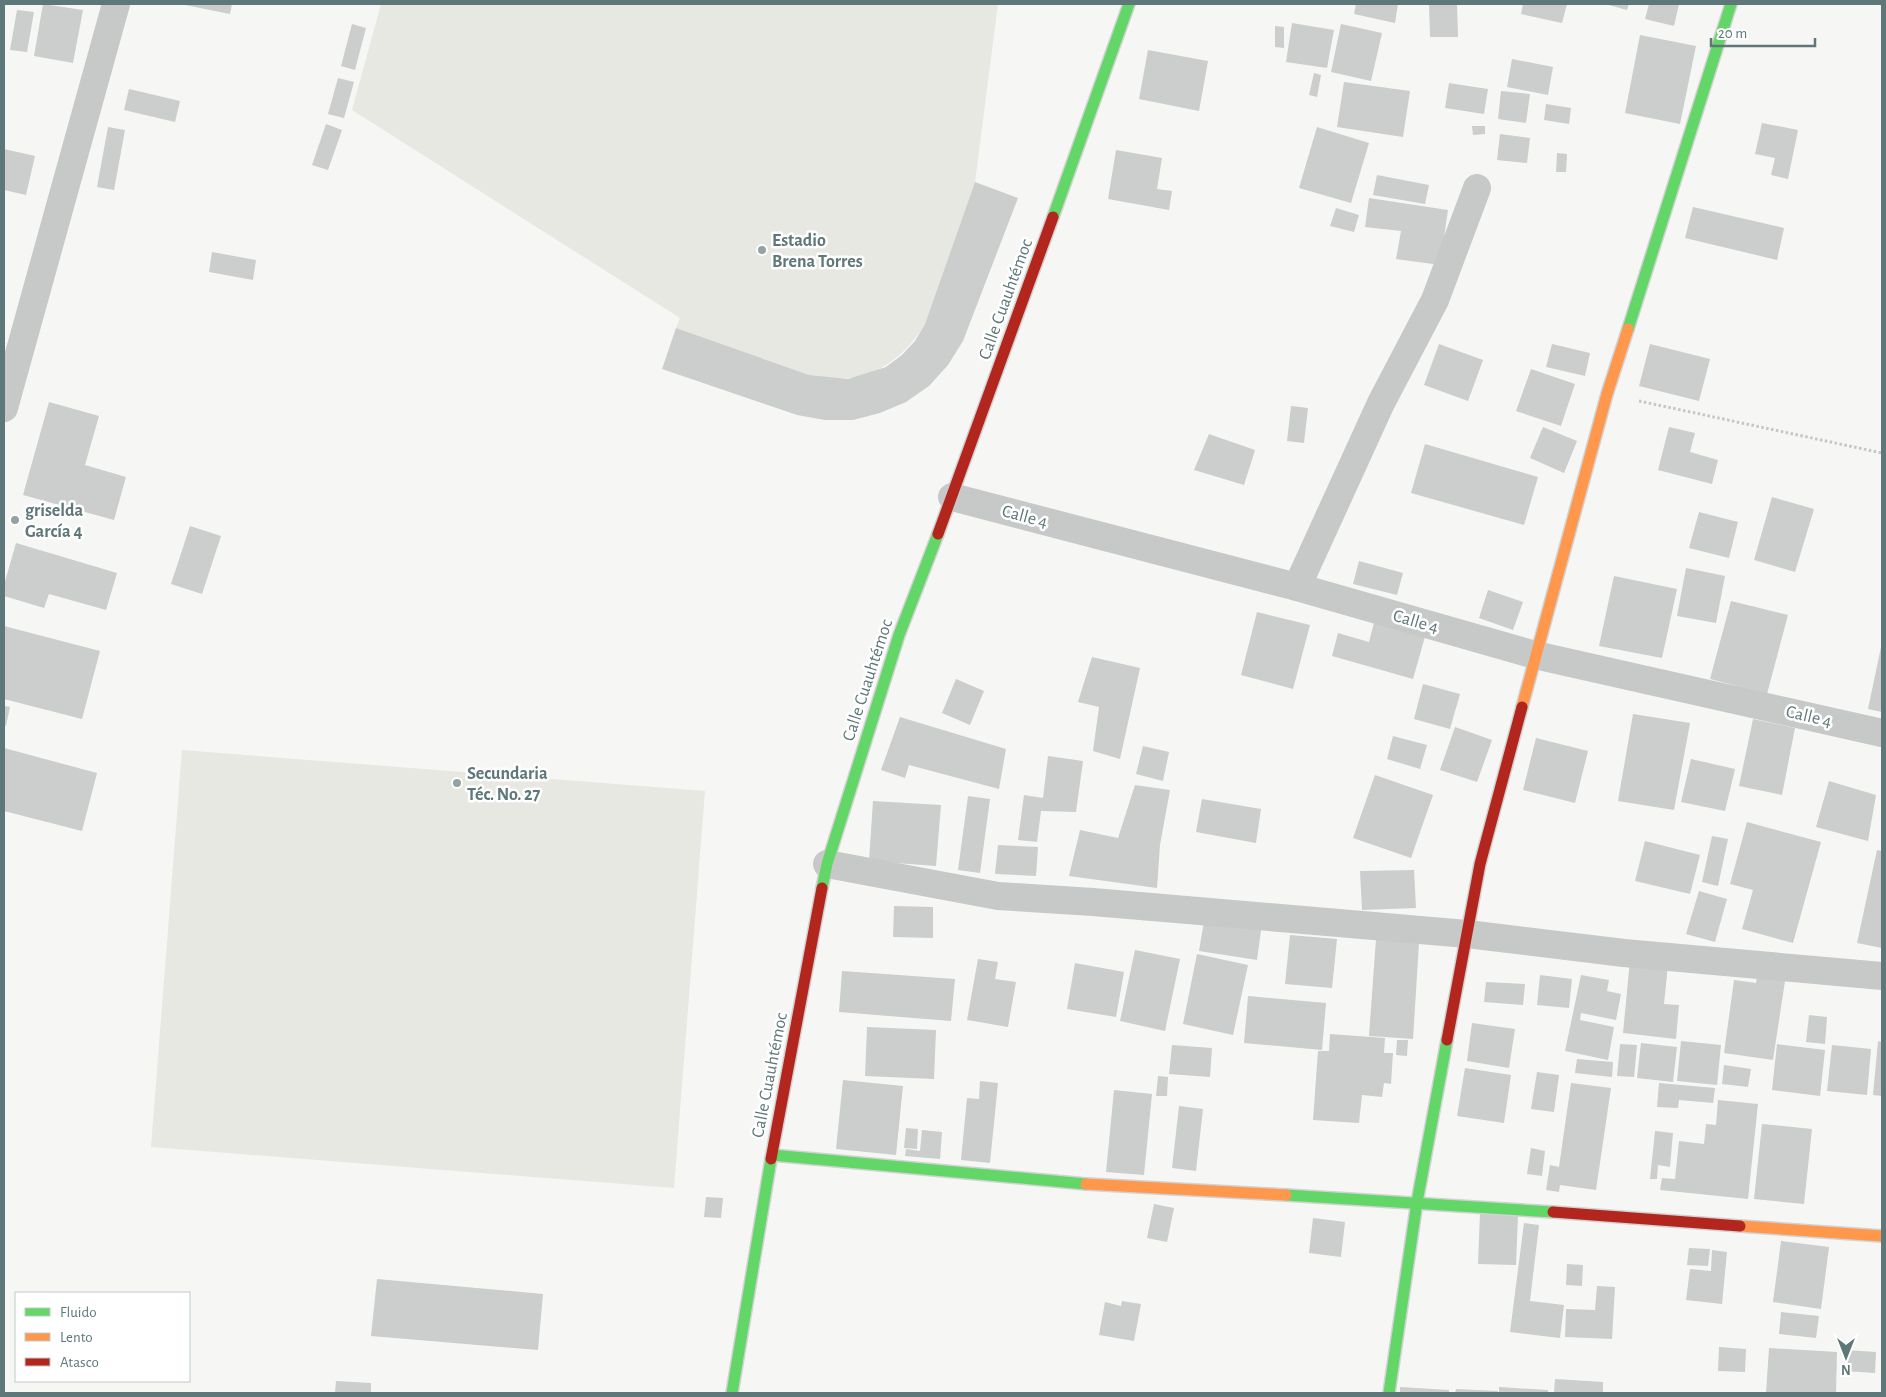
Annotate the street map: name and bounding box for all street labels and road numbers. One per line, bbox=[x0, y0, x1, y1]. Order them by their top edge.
street label: Calle Cuauhtémoc bbox=[976, 237, 1036, 362]
street label: Calle 4 bbox=[1000, 502, 1050, 532]
street label: Calle 4 bbox=[1391, 607, 1441, 637]
street label: Calle Cuauhtémoc bbox=[840, 617, 896, 743]
street label: Calle 4 bbox=[1784, 703, 1834, 731]
street label: Calle Cuauhtémoc bbox=[749, 1011, 791, 1139]

